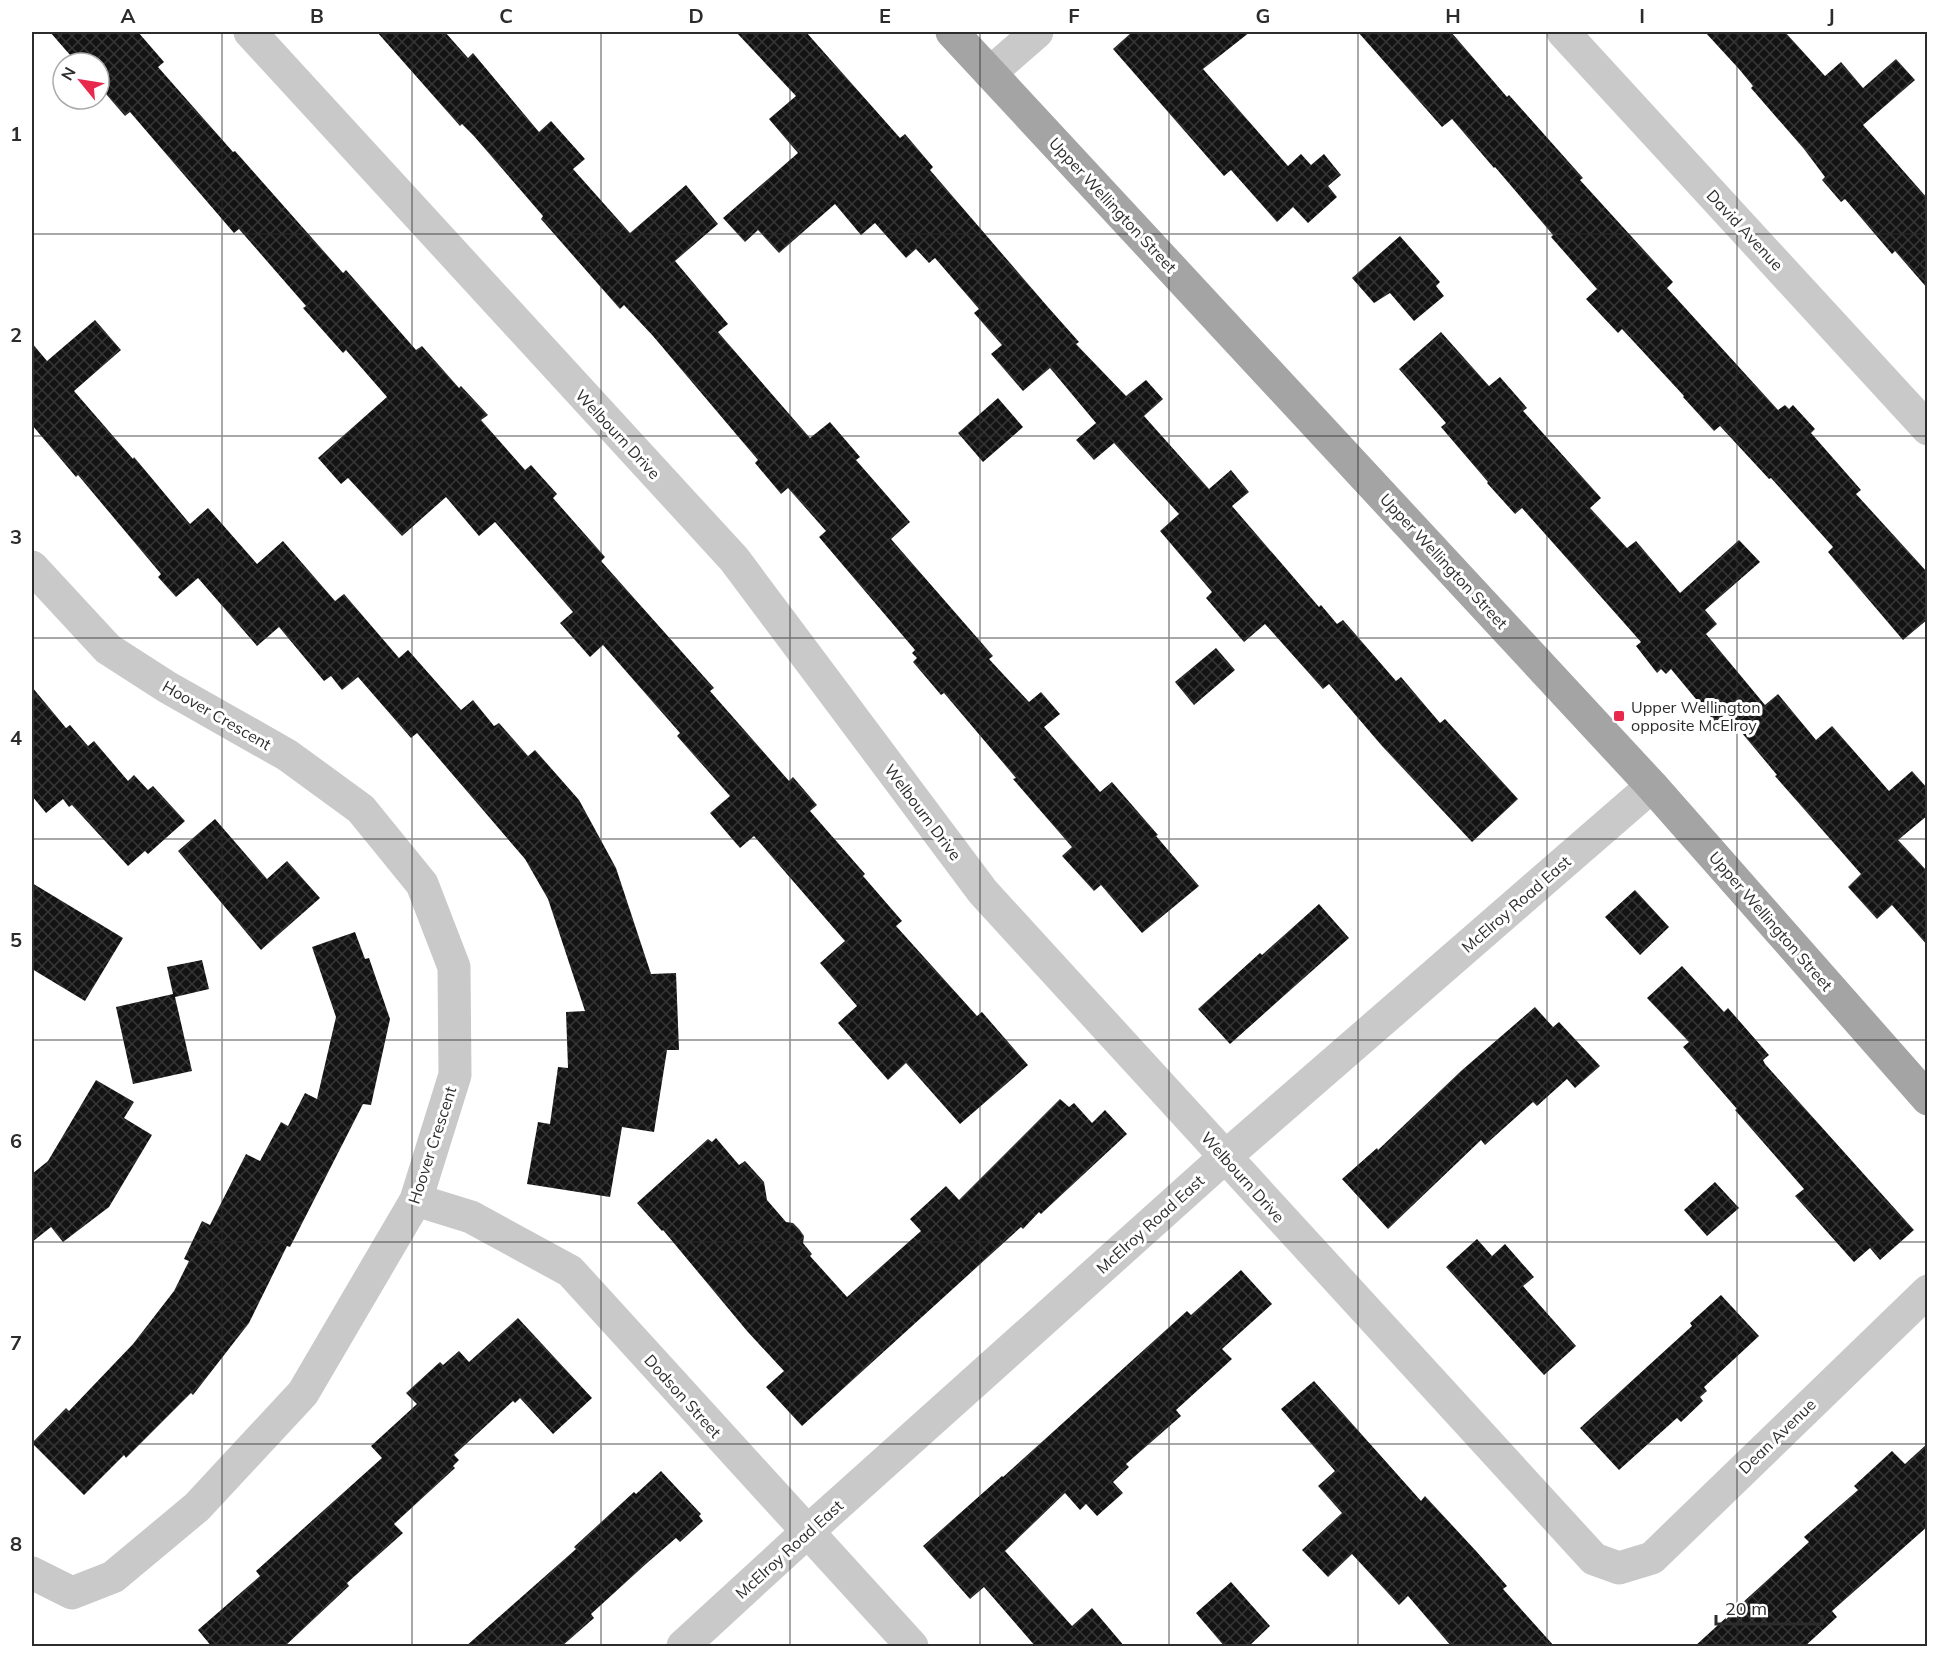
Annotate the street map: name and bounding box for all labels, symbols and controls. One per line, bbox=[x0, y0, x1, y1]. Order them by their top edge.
text: A bbox=[121, 3, 136, 28]
text: B bbox=[310, 3, 324, 28]
text: C bbox=[499, 3, 513, 28]
text: D bbox=[688, 3, 704, 28]
text: E bbox=[879, 3, 891, 28]
text: F bbox=[1068, 3, 1080, 28]
text: G bbox=[1256, 3, 1270, 28]
text: H bbox=[1445, 3, 1461, 28]
text: I bbox=[1639, 3, 1645, 28]
text: J bbox=[1827, 3, 1835, 28]
north arrow bbox=[51, 51, 111, 111]
text: N bbox=[56, 63, 80, 84]
text: 1 bbox=[10, 121, 22, 146]
street label: Upper Wellington Street bbox=[1045, 133, 1181, 277]
street label: David Avenue bbox=[1702, 185, 1788, 275]
text: 2 bbox=[10, 322, 22, 347]
street label: Welbourn Drive bbox=[571, 385, 665, 483]
street label: Upper Wellington Street bbox=[1376, 489, 1512, 633]
text: 3 bbox=[10, 524, 22, 549]
street label: Hoover Crescent bbox=[159, 676, 275, 754]
place label: Upper Wellington opposite McElroy bbox=[1631, 697, 1761, 735]
marker: Upper Wellington opposite McElroy bbox=[1612, 709, 1626, 723]
text: 4 bbox=[10, 725, 22, 750]
street label: Welbourn Drive bbox=[880, 760, 966, 864]
street label: Upper Wellington Street bbox=[1705, 847, 1837, 995]
street label: McElroy Road East bbox=[1457, 851, 1575, 957]
text: 5 bbox=[10, 927, 22, 952]
street label: Hoover Crescent bbox=[404, 1083, 461, 1206]
street label: Welbourn Drive bbox=[1197, 1127, 1289, 1227]
text: 6 bbox=[10, 1128, 22, 1153]
street label: McElroy Road East bbox=[1092, 1170, 1208, 1278]
text: 7 bbox=[10, 1330, 22, 1355]
street label: Dodson Street bbox=[640, 1350, 726, 1442]
street label: Dean Avenue bbox=[1734, 1394, 1820, 1478]
street label: McElroy Road East bbox=[731, 1495, 847, 1603]
text: 8 bbox=[10, 1531, 22, 1556]
scale bar bbox=[1716, 1588, 1822, 1626]
text: 20 m bbox=[1725, 1597, 1767, 1620]

